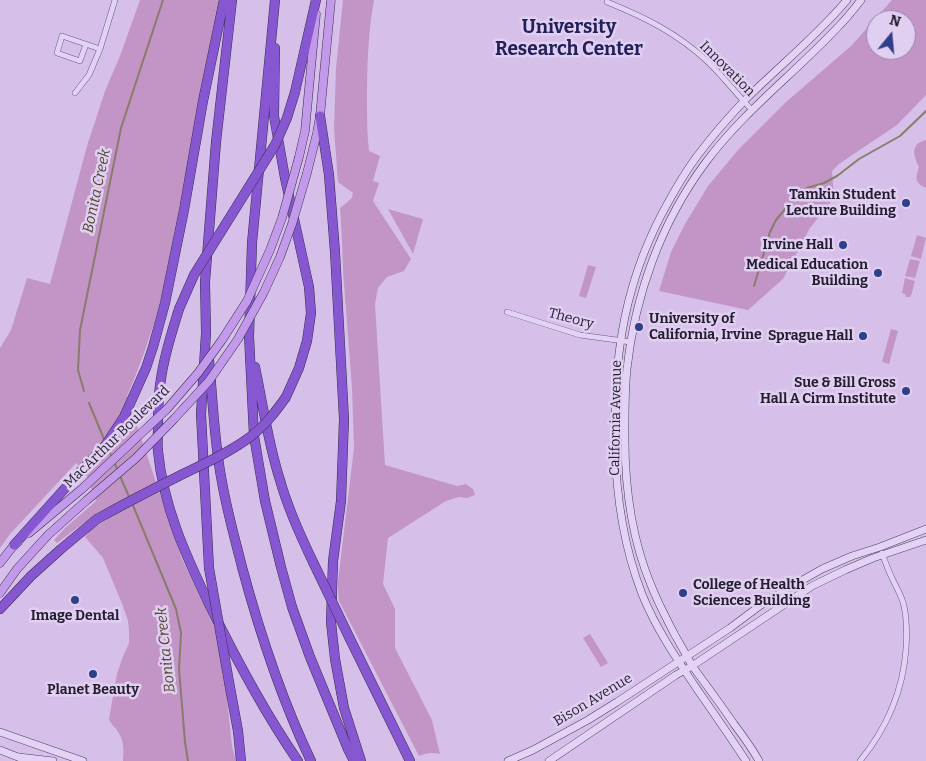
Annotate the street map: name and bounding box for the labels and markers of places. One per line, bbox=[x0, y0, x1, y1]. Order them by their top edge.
place label: Tamkin Student Lecture Building bbox=[786, 187, 896, 220]
marker: Tamkin Student Lecture Building bbox=[900, 197, 912, 209]
place label: Irvine Hall bbox=[763, 237, 833, 253]
marker: Irvine Hall bbox=[837, 239, 849, 251]
place label: Medical Education Building bbox=[746, 257, 868, 290]
marker: Medical Education Building bbox=[872, 267, 884, 279]
place label: University of California, Irvine bbox=[649, 311, 762, 344]
marker: University of California, Irvine bbox=[633, 321, 645, 333]
place label: Sprague Hall bbox=[768, 328, 853, 344]
marker: Sprague Hall bbox=[857, 330, 869, 342]
place label: Sue & Bill Gross Hall A Cirm Institute bbox=[760, 375, 896, 408]
marker: Sue & Bill Gross Hall A Cirm Institute bbox=[900, 385, 912, 397]
place label: College of Health Sciences Building bbox=[693, 577, 810, 610]
marker: College of Health Sciences Building bbox=[677, 587, 689, 599]
marker: Image Dental bbox=[69, 594, 81, 606]
place label: Image Dental bbox=[31, 608, 119, 624]
marker: Planet Beauty bbox=[87, 668, 99, 680]
place label: Planet Beauty bbox=[47, 682, 139, 698]

